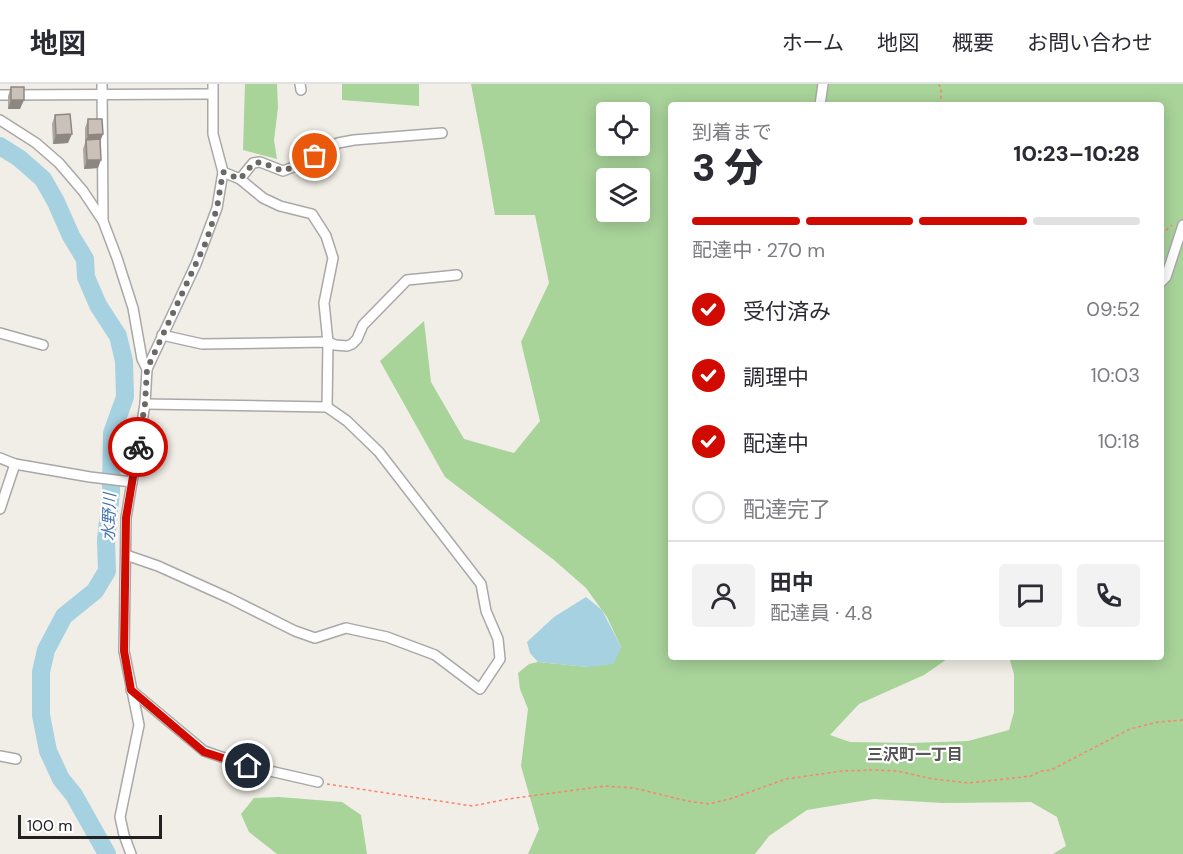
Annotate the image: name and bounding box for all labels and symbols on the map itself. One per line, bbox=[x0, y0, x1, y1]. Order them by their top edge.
pin bbox=[289, 130, 340, 181]
courier bbox=[108, 417, 168, 477]
water label: 水野川 bbox=[98, 491, 120, 541]
pin bbox=[222, 740, 273, 791]
district label: 三沢町一丁目 bbox=[867, 744, 963, 765]
scale bar bbox=[18, 812, 162, 840]

